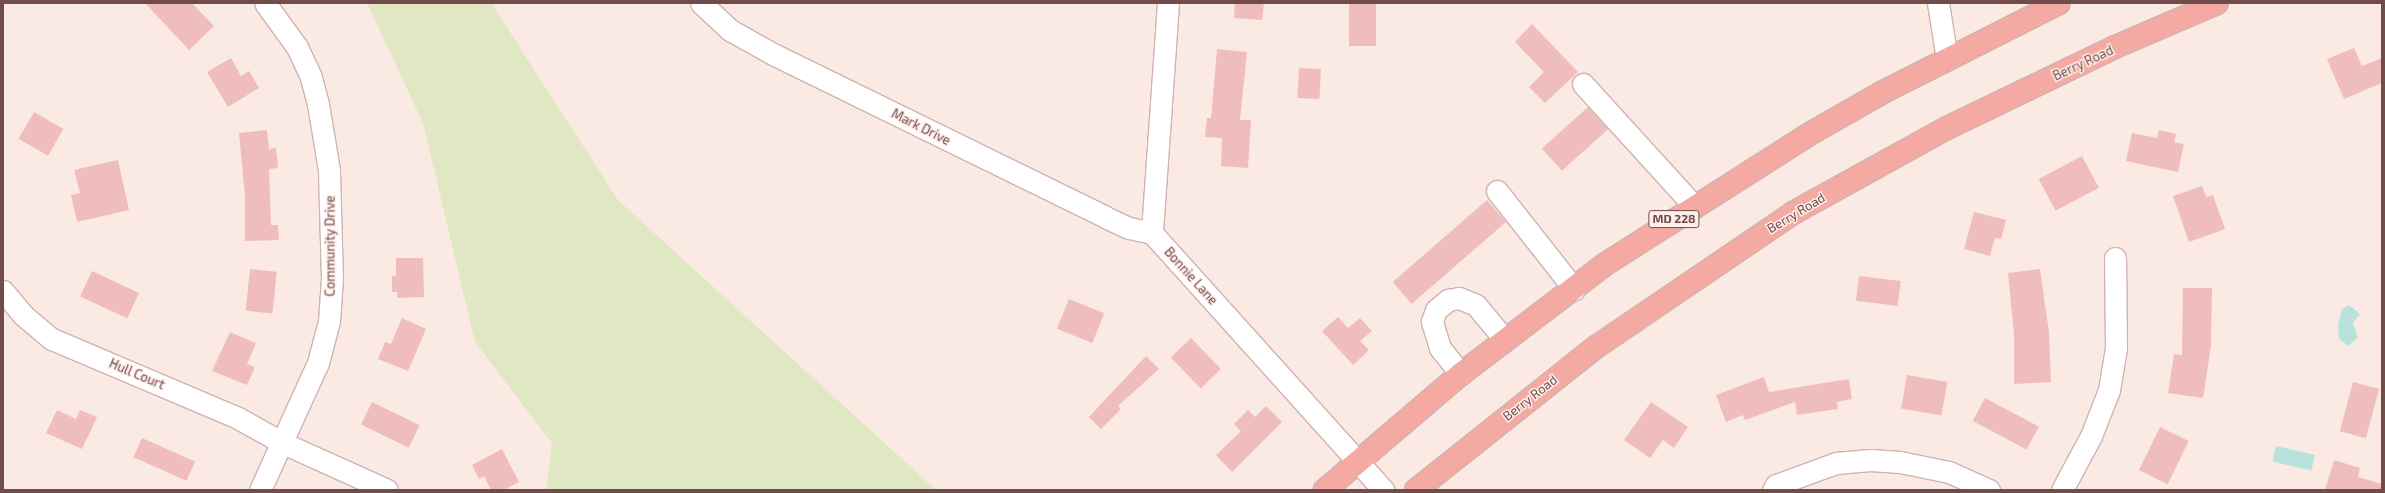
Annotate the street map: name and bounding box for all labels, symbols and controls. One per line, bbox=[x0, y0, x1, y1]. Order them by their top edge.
street label: Berry Road bbox=[2050, 42, 2116, 84]
street label: Mark Drive bbox=[889, 105, 953, 149]
street label: Berry Road bbox=[1764, 190, 1828, 236]
street label: Community Drive bbox=[322, 195, 338, 297]
road number: MD 228 bbox=[1648, 209, 1700, 229]
street label: Bonnie Lane bbox=[1161, 244, 1221, 308]
street label: Hull Court bbox=[107, 355, 167, 393]
street label: Berry Road bbox=[1500, 372, 1560, 424]

